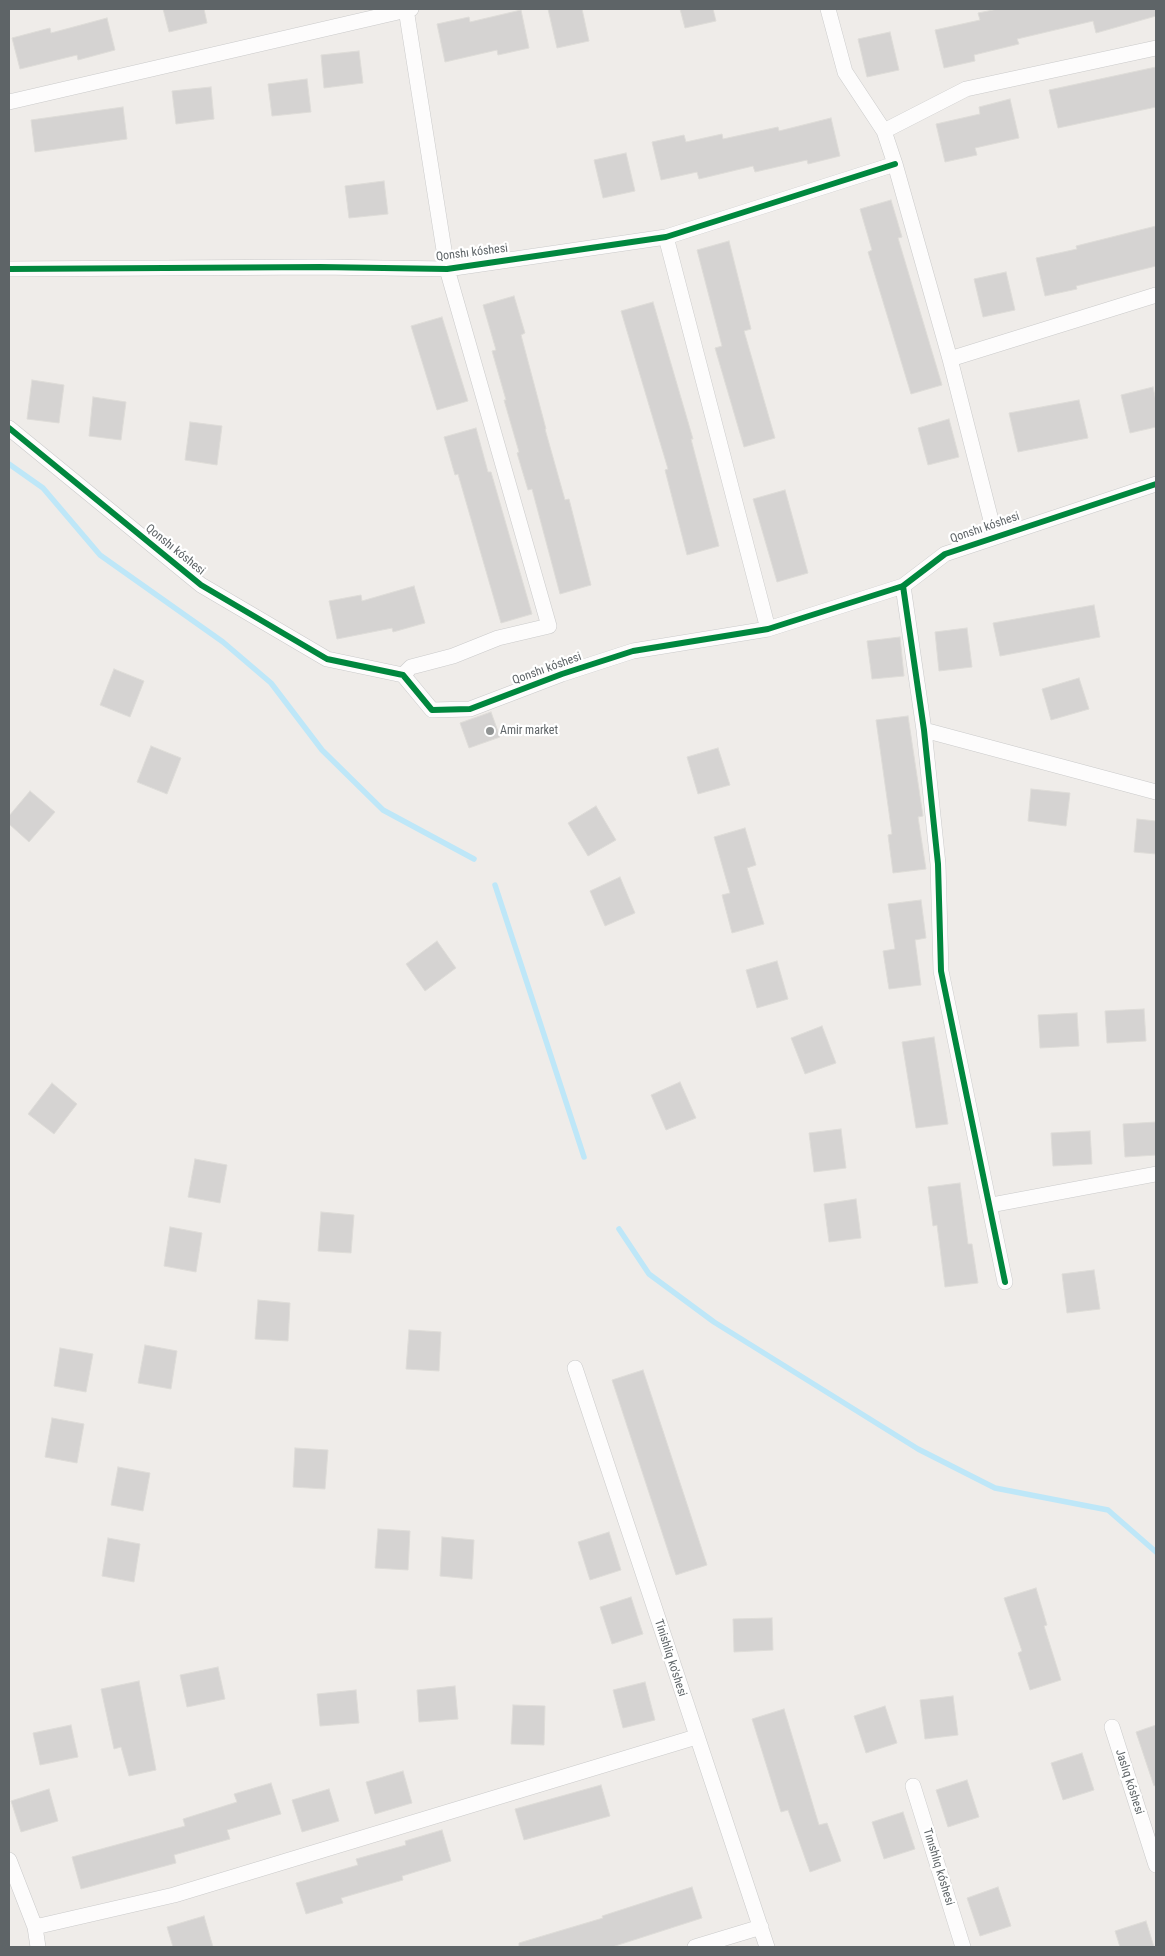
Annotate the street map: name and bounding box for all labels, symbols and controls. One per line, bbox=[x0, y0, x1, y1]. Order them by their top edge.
street label: Qonshı kóshesi bbox=[435, 241, 509, 265]
street label: Qonshı kóshesi bbox=[948, 509, 1022, 547]
street label: Qonshı kóshesi bbox=[142, 522, 208, 578]
street label: Qonshı kóshesi bbox=[510, 650, 584, 688]
place label: Amir market bbox=[500, 724, 558, 738]
marker: Amir market bbox=[484, 725, 496, 737]
street label: Tinishliq ko'shesi bbox=[651, 1618, 689, 1698]
street label: Jaslıq kóshesi bbox=[1112, 1747, 1146, 1817]
street label: Tınıshlıq kóshesi bbox=[919, 1827, 957, 1907]

